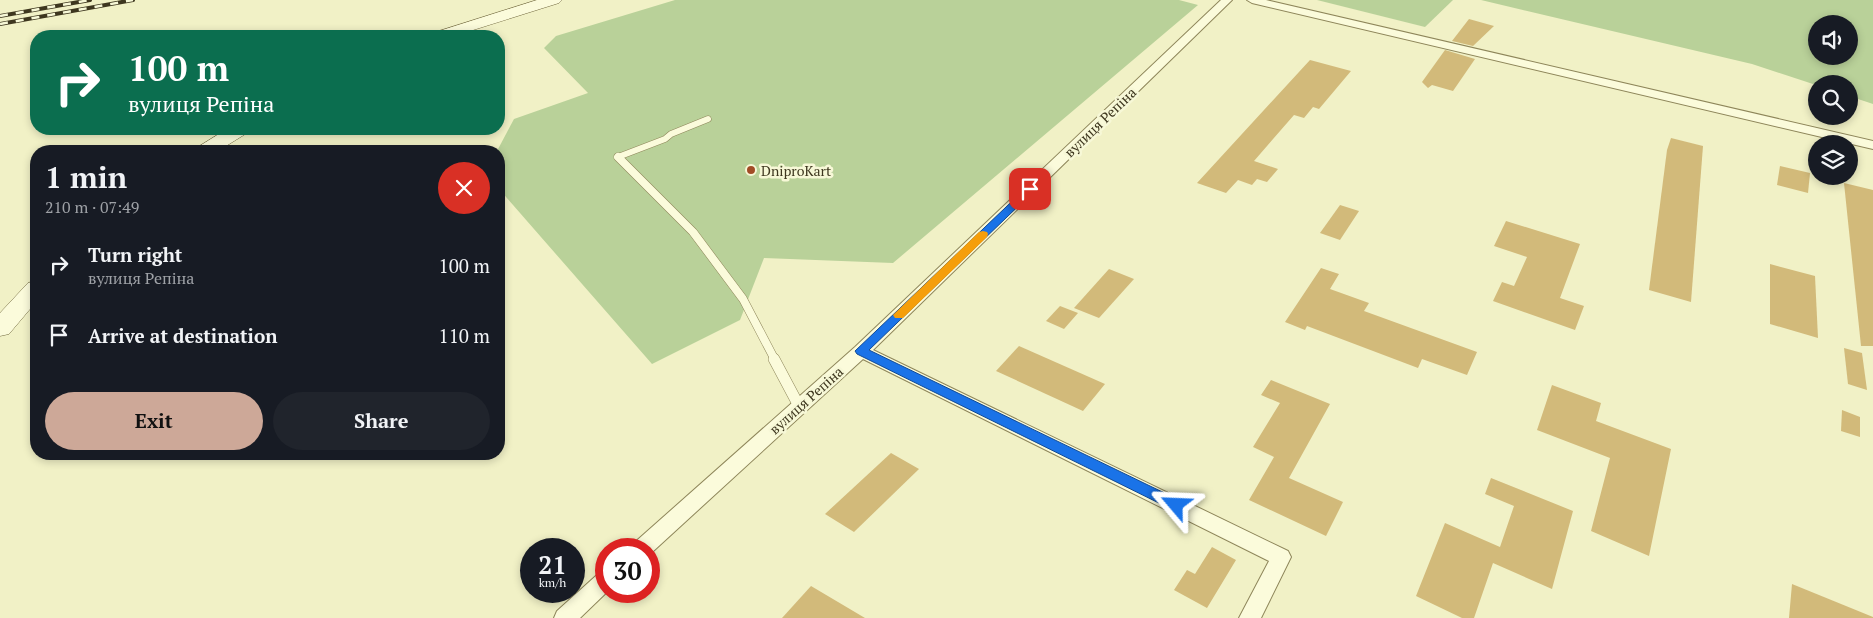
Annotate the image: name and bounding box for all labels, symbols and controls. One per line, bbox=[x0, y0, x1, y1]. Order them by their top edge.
map controls bbox=[1808, 15, 1858, 185]
button: sound bbox=[1808, 15, 1858, 65]
text: 100 m bbox=[128, 45, 229, 91]
icon: right bbox=[45, 50, 110, 115]
button: search bbox=[1808, 75, 1858, 125]
street label: вулиця Репіна bbox=[1060, 83, 1140, 161]
text: вулиця Репіна bbox=[128, 89, 274, 118]
button: layers bbox=[1808, 135, 1858, 185]
text: 1 min bbox=[45, 157, 127, 197]
place label: DniproKart bbox=[761, 161, 832, 180]
button: close bbox=[438, 162, 490, 214]
marker: DniproKart bbox=[745, 164, 757, 176]
pin bbox=[1009, 168, 1051, 210]
icon: arrive bbox=[1016, 175, 1044, 203]
text: 210 m · 07:49 bbox=[45, 196, 139, 218]
text: Turn right bbox=[88, 242, 182, 267]
icon: right bbox=[45, 251, 73, 279]
text: 100 m bbox=[439, 253, 490, 278]
text: вулиця Репіна bbox=[88, 267, 194, 289]
icon: arrive bbox=[45, 321, 73, 349]
text: Arrive at destination bbox=[88, 323, 277, 348]
text: 110 m bbox=[439, 323, 490, 348]
street label: вулиця Репіна bbox=[765, 362, 847, 438]
button: Exit bbox=[45, 392, 263, 450]
button: Share bbox=[273, 392, 490, 450]
position arrow bbox=[1149, 478, 1201, 530]
speed limit sign: 30 bbox=[595, 538, 660, 603]
text: 21 bbox=[538, 548, 567, 581]
text: km/h bbox=[539, 575, 566, 590]

